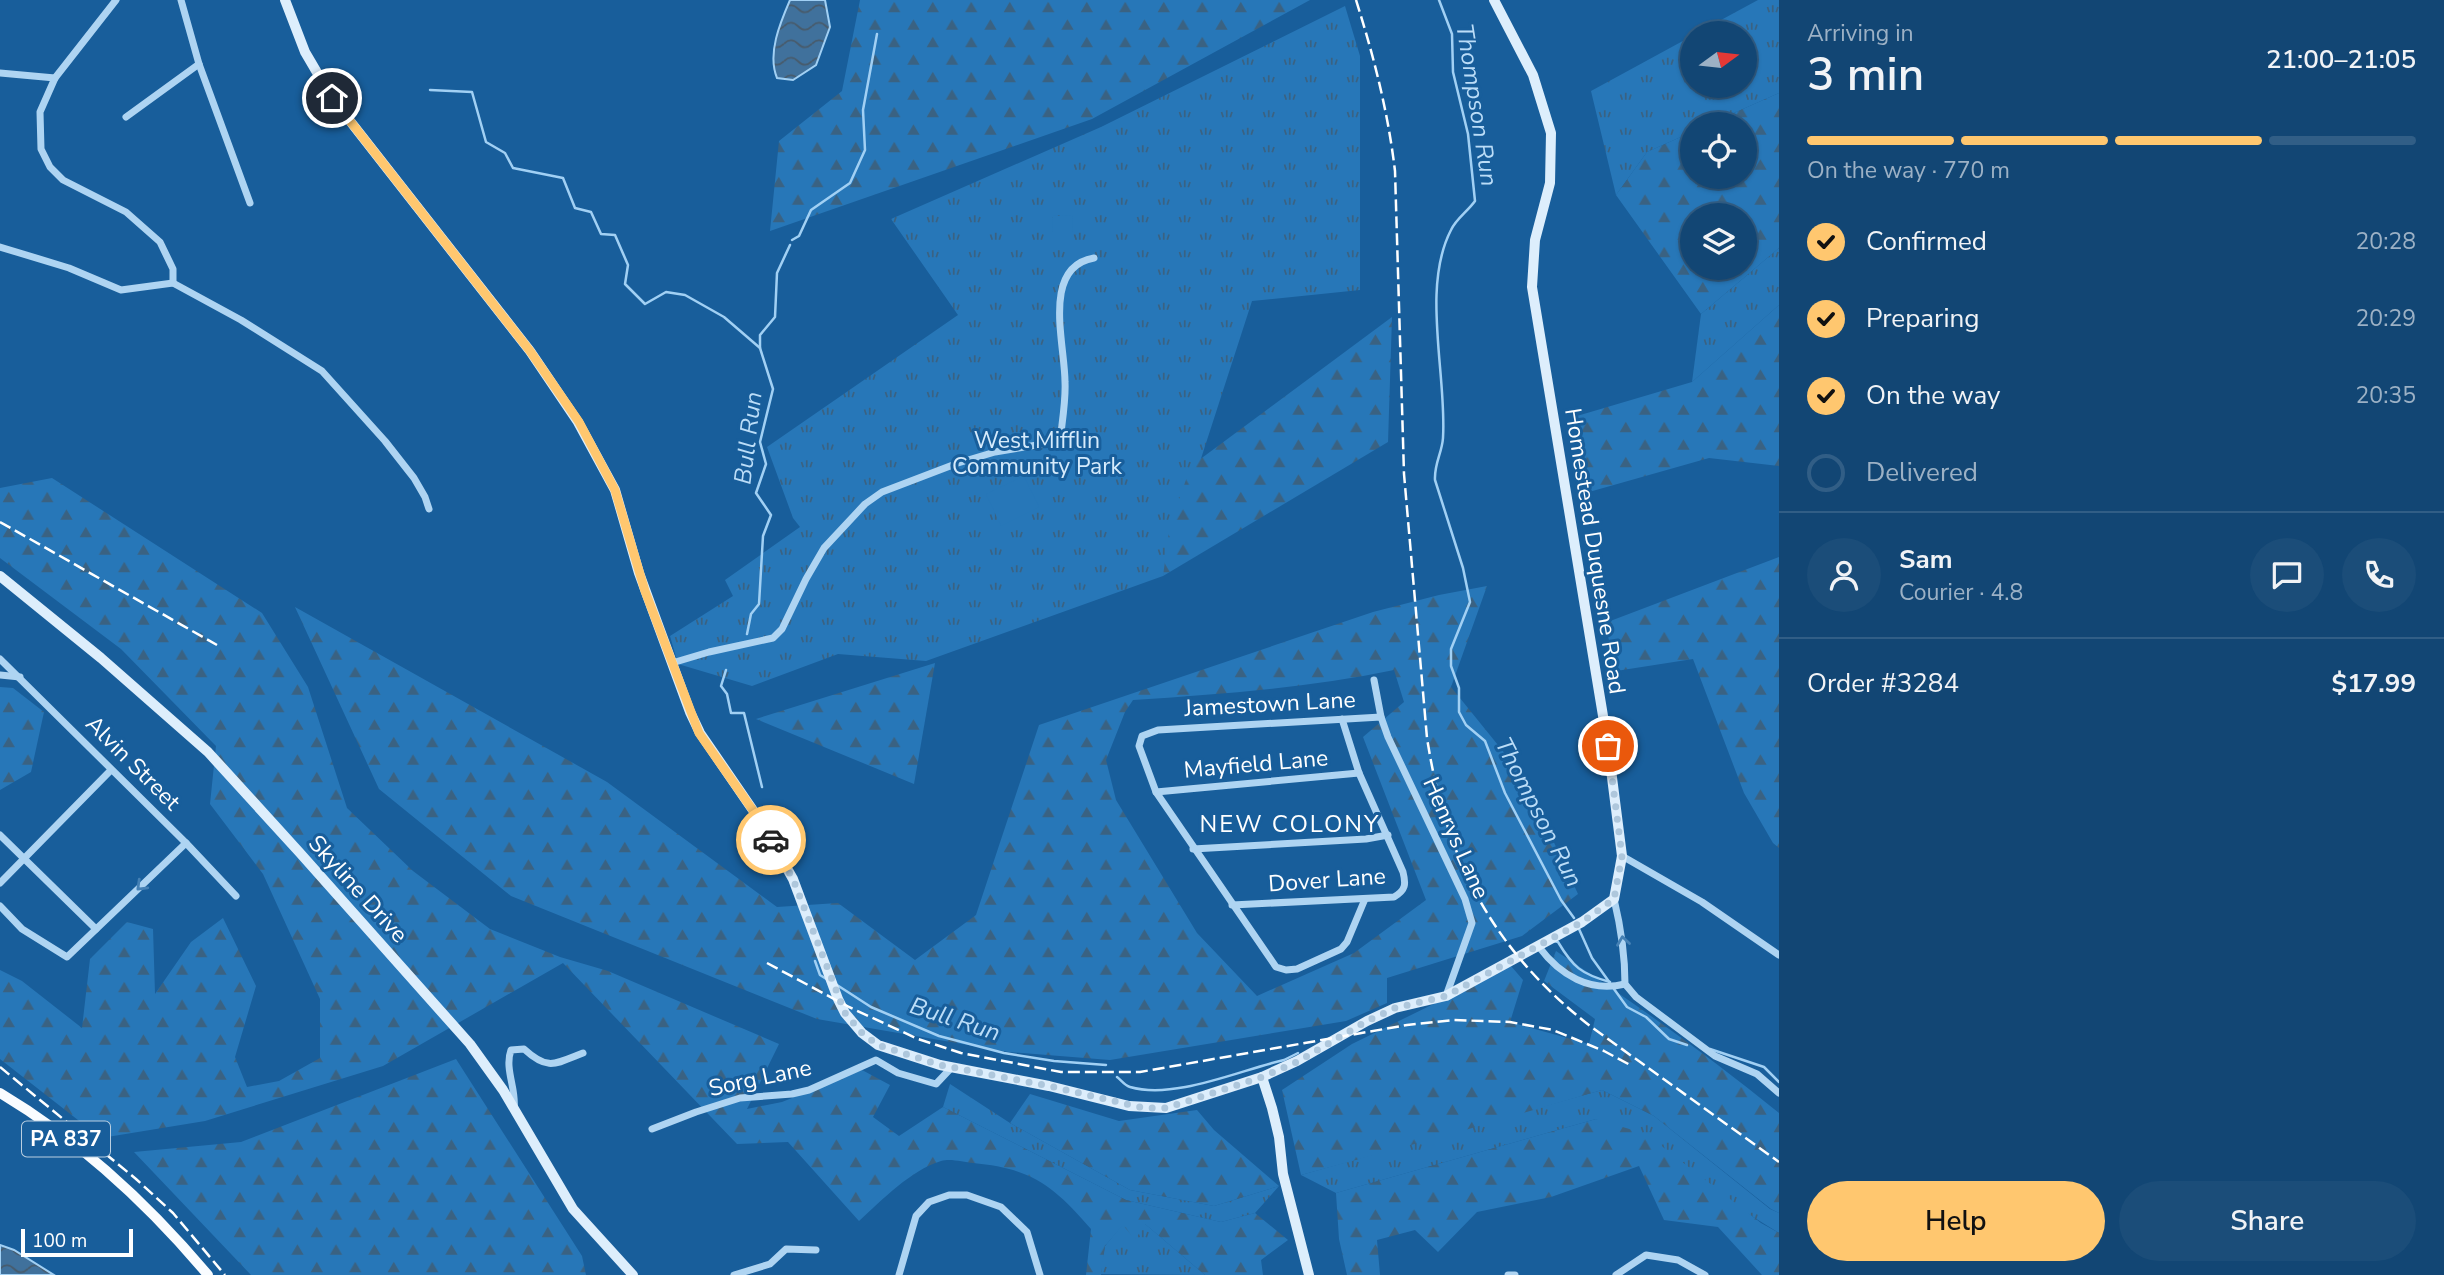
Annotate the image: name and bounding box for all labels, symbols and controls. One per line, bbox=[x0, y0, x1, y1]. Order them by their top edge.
text: Arriving in bbox=[1807, 18, 1914, 49]
north arrow bbox=[1680, 21, 1757, 98]
map controls bbox=[1680, 21, 1757, 280]
water label: Thompson Run bbox=[1448, 22, 1506, 188]
text: 21:00–21:05 bbox=[2266, 42, 2416, 77]
text: 3 min bbox=[1807, 43, 1924, 106]
pin bbox=[302, 68, 362, 128]
icon: home bbox=[313, 79, 351, 117]
button: locate bbox=[1680, 112, 1757, 189]
text: On the way · 770 m bbox=[1807, 155, 2010, 186]
button: layers bbox=[1680, 203, 1757, 280]
icon: check bbox=[1807, 223, 1845, 261]
text: Confirmed bbox=[1866, 224, 1987, 259]
text: 20:28 bbox=[2356, 226, 2416, 257]
icon: check bbox=[1807, 300, 1845, 338]
text: Preparing bbox=[1866, 301, 1979, 336]
text: 20:29 bbox=[2356, 303, 2416, 334]
icon: check bbox=[1807, 377, 1845, 415]
text: On the way bbox=[1866, 378, 2000, 413]
text: 20:35 bbox=[2356, 380, 2416, 411]
water label: Bull Run bbox=[726, 390, 770, 486]
street label: Homestead Duquesne Road bbox=[1557, 406, 1633, 696]
park label: West Mifflin Community Park bbox=[952, 425, 1122, 482]
text: Delivered bbox=[1866, 455, 1978, 490]
button: person bbox=[1807, 538, 1881, 612]
button: chat bbox=[2250, 538, 2324, 612]
button: phone bbox=[2342, 538, 2416, 612]
text: Sam bbox=[1899, 542, 1952, 577]
text: Courier · 4.8 bbox=[1899, 577, 2023, 608]
text: Order #3284 bbox=[1807, 666, 1959, 701]
text: $17.99 bbox=[2332, 666, 2416, 701]
street label: Jamestown Lane bbox=[1183, 684, 1356, 724]
street label: Alvin Street bbox=[79, 709, 188, 818]
pin bbox=[1578, 716, 1638, 776]
icon: bag bbox=[1589, 727, 1627, 765]
water label: Thompson Run bbox=[1488, 732, 1590, 892]
street label: Mayfield Lane bbox=[1183, 742, 1329, 786]
street label: Henrys Lane bbox=[1415, 772, 1497, 904]
courier bbox=[736, 805, 806, 875]
district label: NEW COLONY bbox=[1200, 808, 1380, 840]
icon: car bbox=[752, 821, 790, 859]
street label: Skyline Drive bbox=[301, 828, 415, 950]
street label: Dover Lane bbox=[1267, 860, 1387, 900]
one-way arrow bbox=[136, 878, 149, 891]
one-way arrow bbox=[1616, 935, 1631, 947]
water label: Bull Run bbox=[906, 989, 1004, 1049]
street label: Sorg Lane bbox=[706, 1052, 814, 1104]
road number: PA 837 bbox=[22, 1122, 110, 1156]
button: Help bbox=[1807, 1181, 2105, 1261]
button: Share bbox=[2119, 1181, 2416, 1261]
scale bar bbox=[21, 1226, 133, 1258]
text: 100 m bbox=[32, 1228, 87, 1254]

